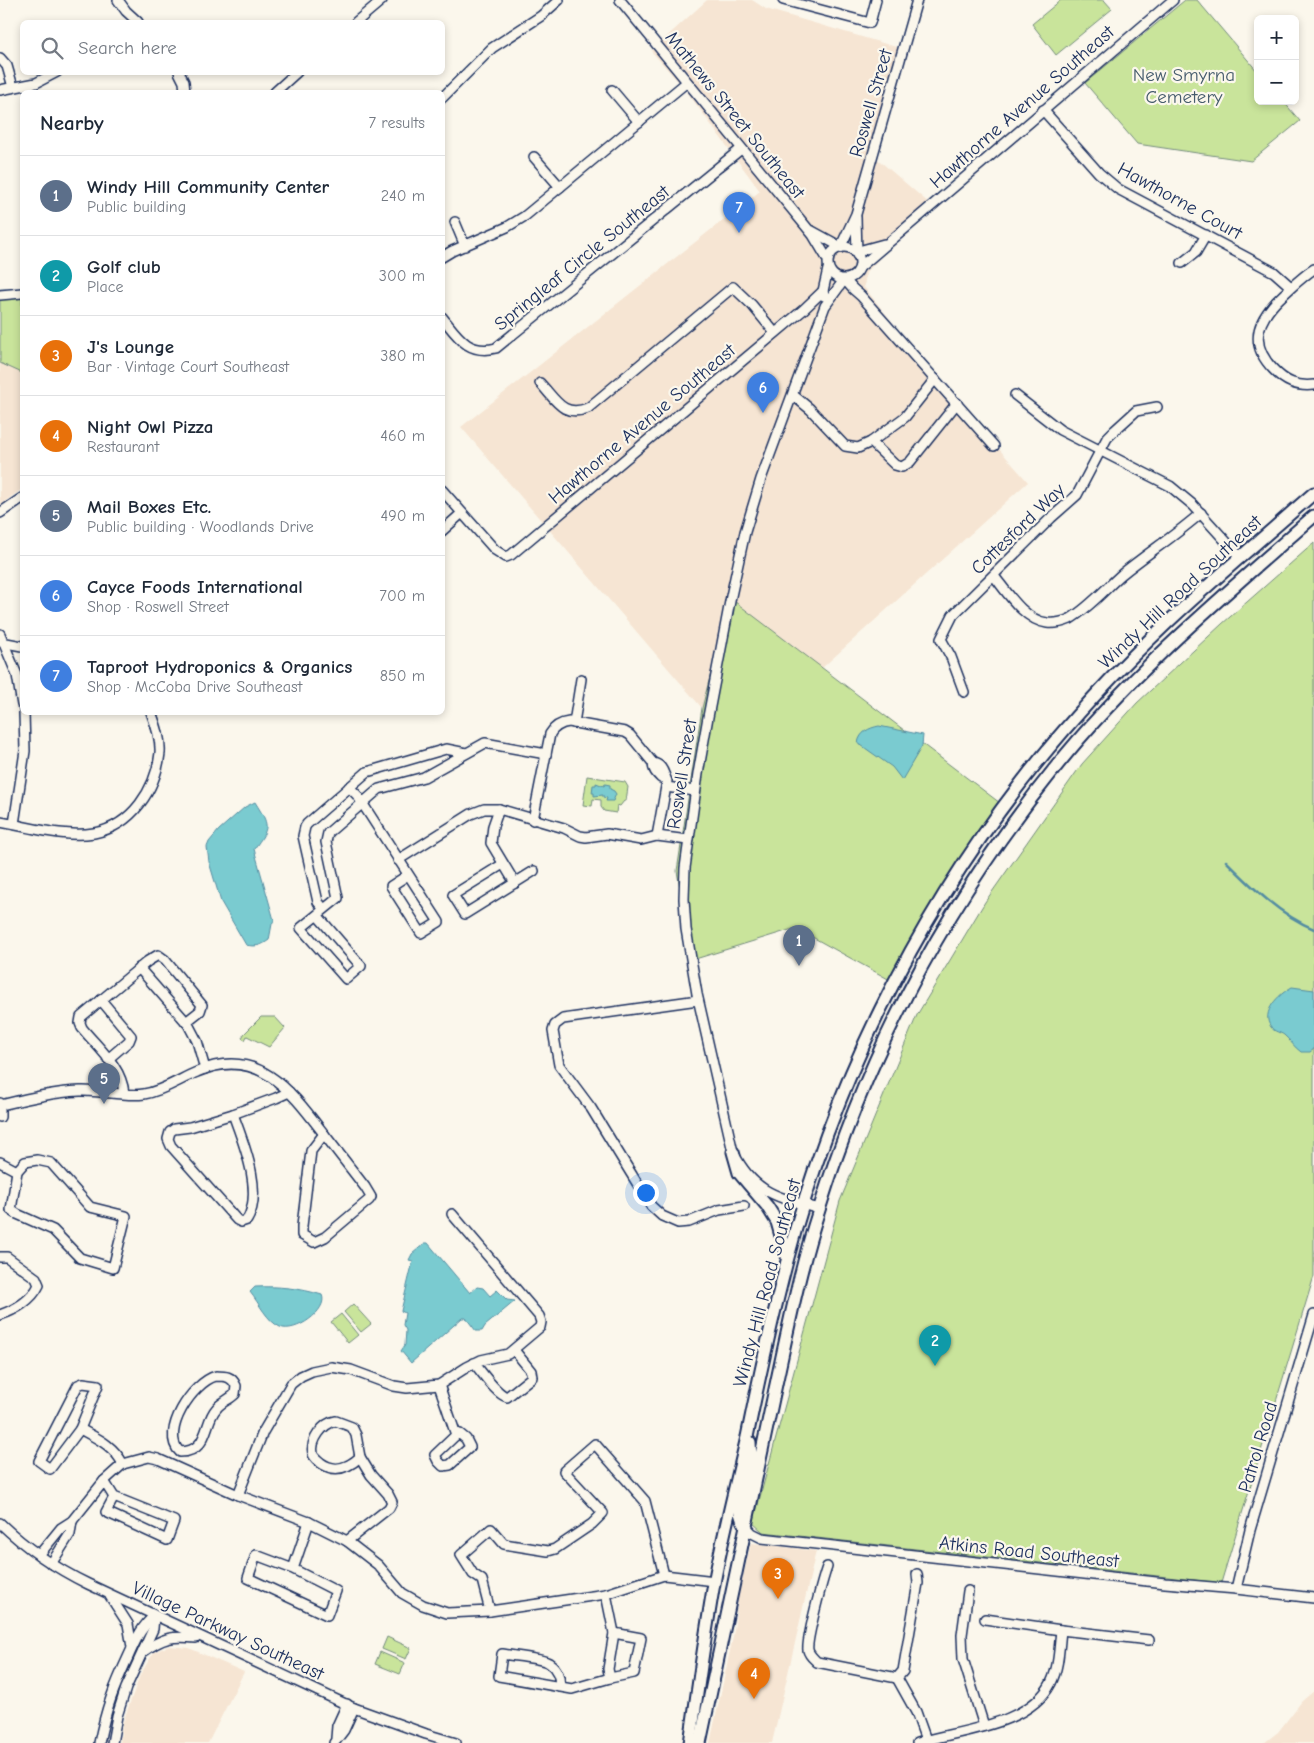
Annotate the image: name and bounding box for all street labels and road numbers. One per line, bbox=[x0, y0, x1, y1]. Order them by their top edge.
street label: Hawthorne Avenue Southeast bbox=[925, 21, 1119, 193]
street label: Mathews Street Southeast bbox=[661, 27, 810, 204]
street label: Roswell Street bbox=[845, 46, 897, 160]
street label: Hawthorne Court bbox=[1114, 158, 1247, 245]
street label: Springleaf Circle Southeast bbox=[490, 180, 674, 335]
street label: Hawthorne Avenue Southeast bbox=[544, 339, 740, 509]
street label: Cottesford Way bbox=[967, 479, 1070, 579]
street label: Windy Hill Road Southeast bbox=[1094, 510, 1266, 673]
street label: Roswell Street bbox=[662, 717, 702, 831]
street label: Windy Hill Road Southeast bbox=[729, 1176, 806, 1390]
street label: Patrol Road bbox=[1234, 1399, 1282, 1495]
street label: Atkins Road Southeast bbox=[938, 1532, 1121, 1572]
street label: Village Parkway Southeast bbox=[129, 1577, 328, 1685]

